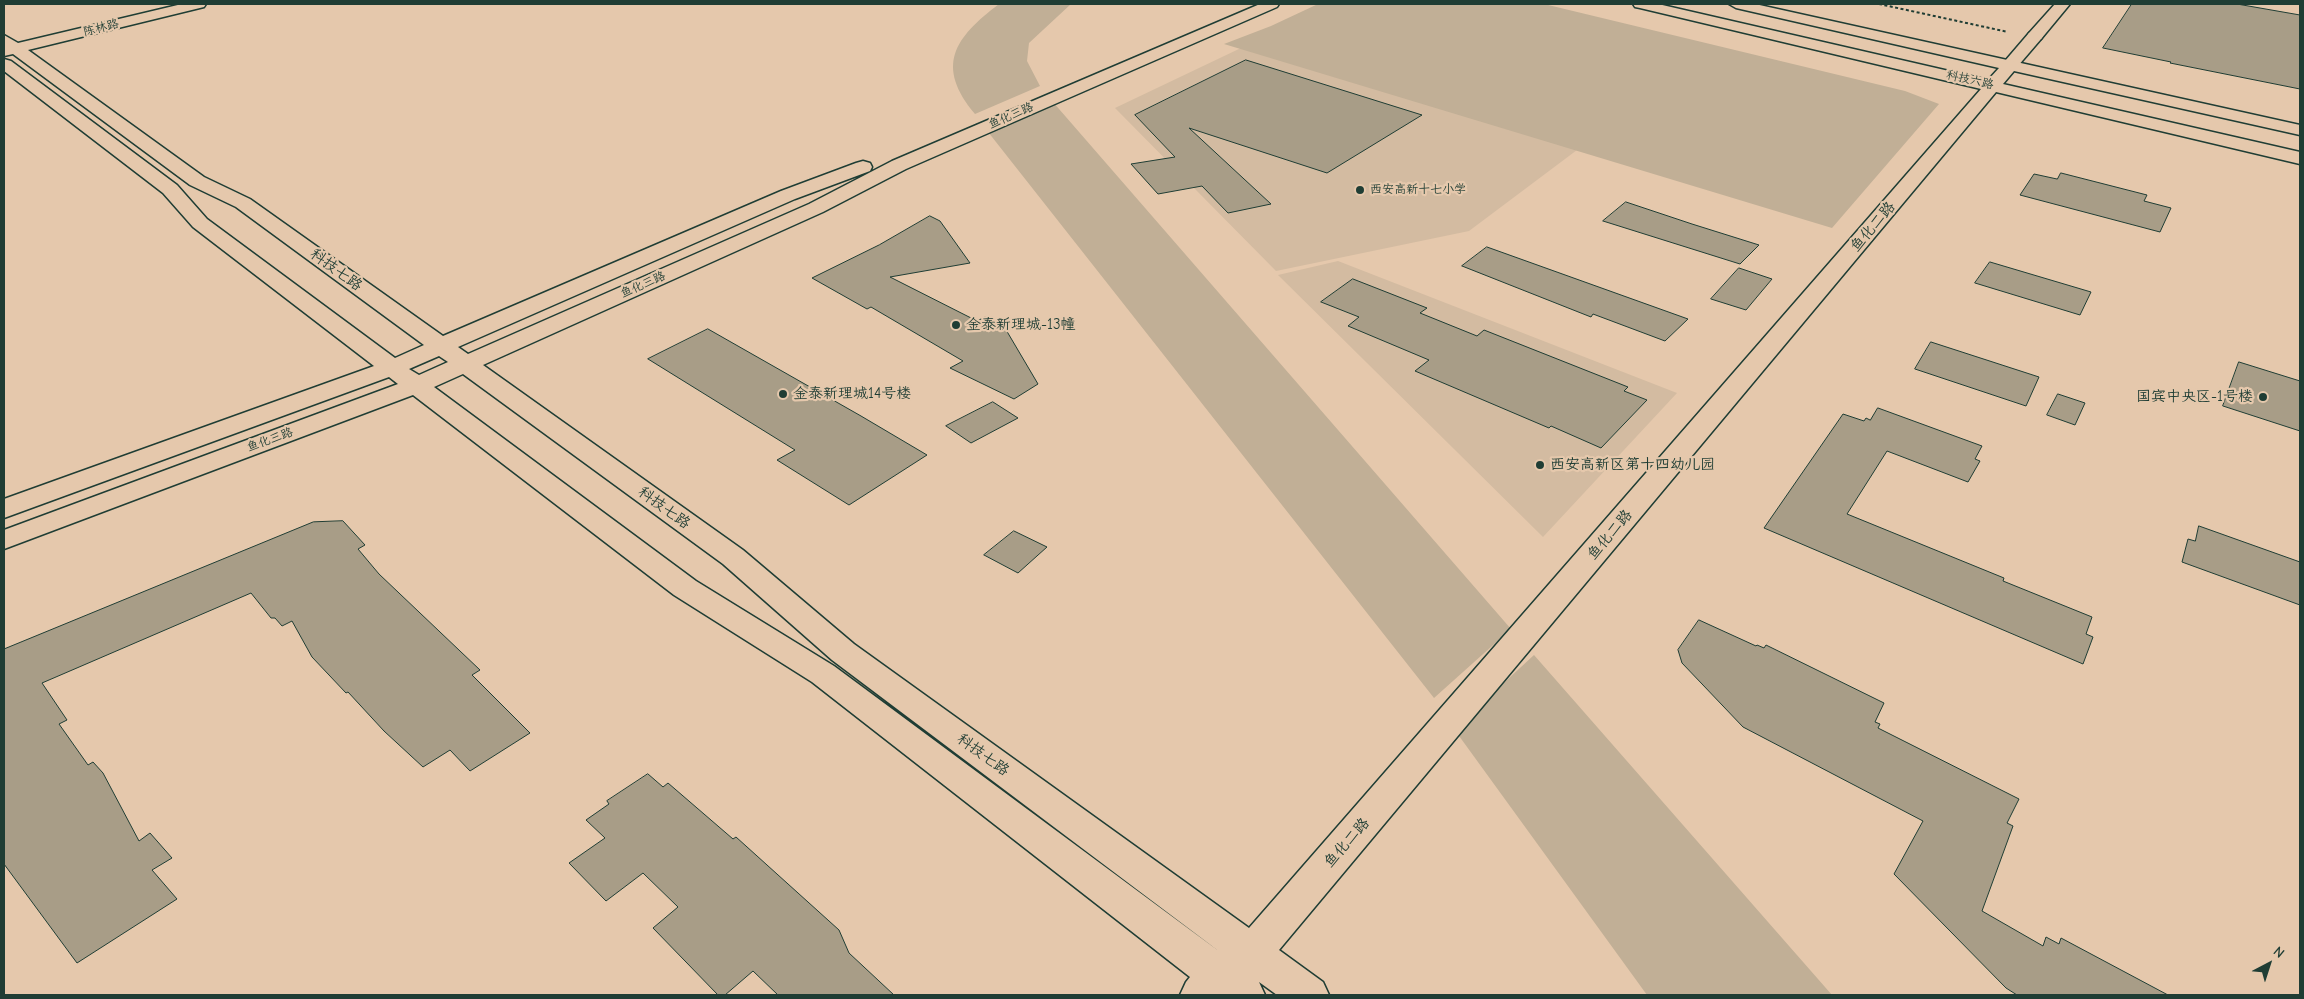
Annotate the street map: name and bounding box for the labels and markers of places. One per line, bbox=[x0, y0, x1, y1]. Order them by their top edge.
place label: 西安高新十七小学 bbox=[1370, 183, 1466, 197]
marker: 西安高新十七小学 bbox=[1354, 184, 1366, 196]
place label: 金泰新理城-13幢 bbox=[966, 316, 1076, 334]
marker: 金泰新理城-13幢 bbox=[950, 319, 962, 331]
place label: 金泰新理城14号楼 bbox=[793, 385, 911, 403]
marker: 金泰新理城14号楼 bbox=[777, 388, 789, 400]
place label: 国宾中央区-1号楼 bbox=[2136, 388, 2253, 406]
marker: 国宾中央区-1号楼 bbox=[2257, 391, 2269, 403]
place label: 西安高新区第十四幼儿园 bbox=[1550, 456, 1715, 474]
marker: 西安高新区第十四幼儿园 bbox=[1534, 459, 1546, 471]

